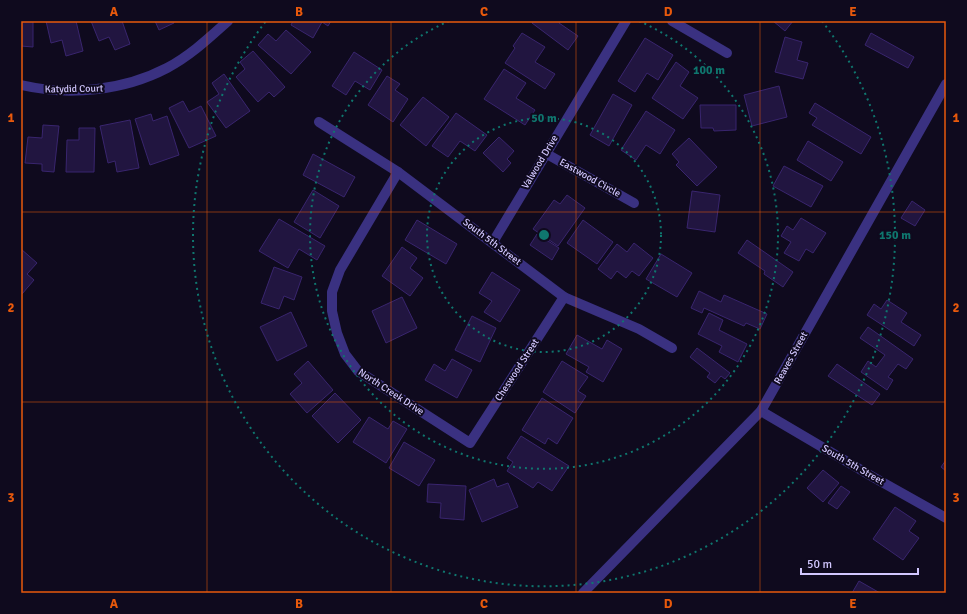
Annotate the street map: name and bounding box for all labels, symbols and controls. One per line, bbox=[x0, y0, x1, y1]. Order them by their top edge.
text: A bbox=[110, 4, 119, 20]
text: B bbox=[295, 4, 303, 20]
text: C bbox=[480, 4, 488, 20]
text: D bbox=[664, 4, 673, 20]
text: E bbox=[849, 4, 857, 20]
text: 100 m bbox=[693, 63, 725, 78]
street label: Katydid Court bbox=[45, 82, 104, 96]
text: 1 bbox=[7, 110, 15, 126]
text: 1 bbox=[952, 110, 960, 126]
text: 50 m bbox=[531, 111, 557, 126]
street label: Valwood Drive bbox=[519, 133, 561, 191]
street label: Eastwood Circle bbox=[557, 156, 623, 200]
street label: South 5th Street bbox=[460, 216, 524, 268]
centre of rings bbox=[537, 228, 551, 242]
text: 150 m bbox=[879, 228, 911, 243]
text: 2 bbox=[7, 300, 15, 316]
text: 2 bbox=[952, 300, 960, 316]
street label: Reaves Street bbox=[772, 329, 811, 386]
street label: Cheswood Street bbox=[492, 336, 542, 403]
street label: North Creek Drive bbox=[356, 366, 426, 418]
street label: South 5th Street bbox=[820, 442, 887, 488]
text: 3 bbox=[7, 490, 15, 506]
text: 3 bbox=[952, 490, 960, 506]
scale bar bbox=[801, 550, 918, 576]
text: 50 m bbox=[807, 557, 832, 572]
text: A bbox=[110, 596, 119, 612]
text: B bbox=[295, 596, 303, 612]
text: C bbox=[480, 596, 488, 612]
text: D bbox=[664, 596, 673, 612]
text: E bbox=[849, 596, 857, 612]

